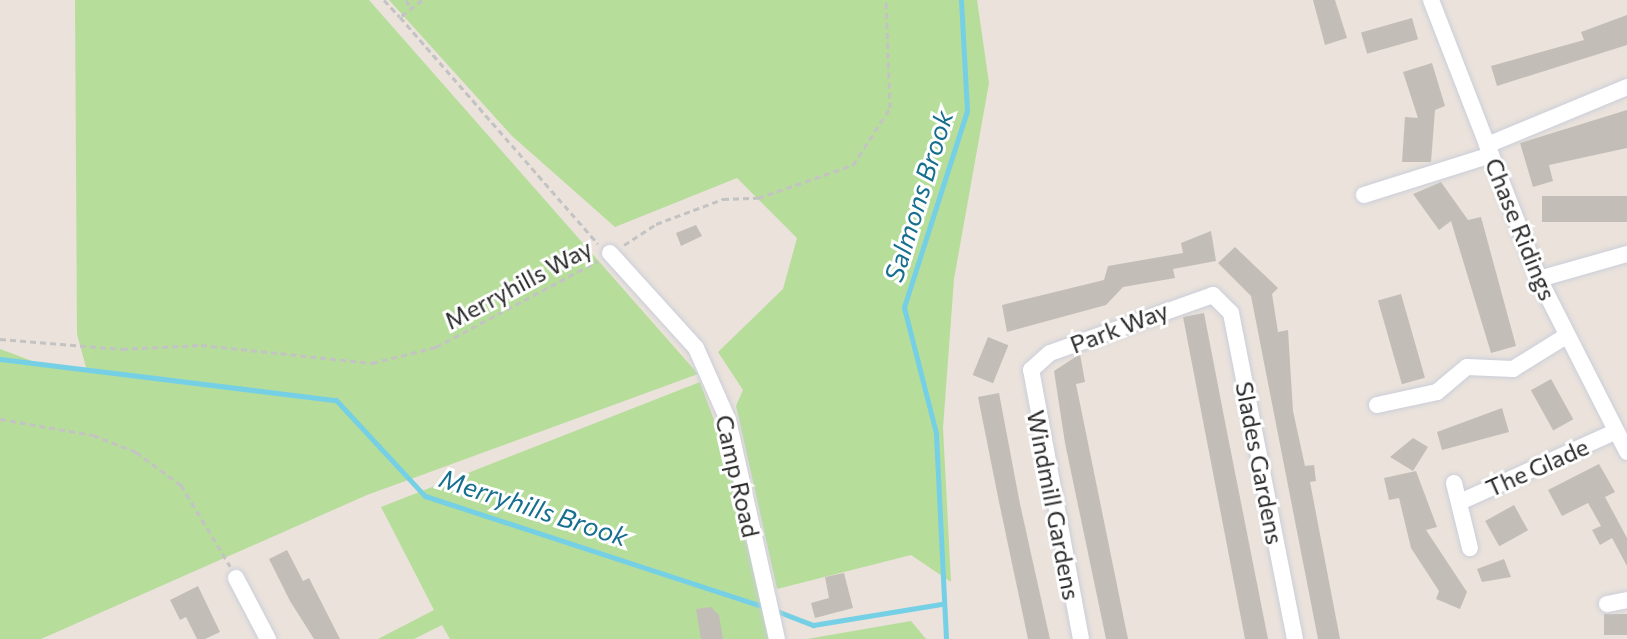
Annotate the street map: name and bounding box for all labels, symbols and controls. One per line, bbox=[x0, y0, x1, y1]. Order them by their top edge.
water label: Salmons Brook bbox=[877, 107, 959, 285]
street label: Chase Ridings bbox=[1479, 154, 1563, 304]
street label: Merryhills Way bbox=[439, 233, 597, 335]
street label: Park Way bbox=[1066, 295, 1172, 359]
street label: Slades Gardens bbox=[1230, 379, 1290, 547]
street label: Windmill Gardens bbox=[1021, 408, 1087, 602]
street label: Camp Road bbox=[710, 412, 766, 540]
street label: The Glade bbox=[1481, 432, 1593, 502]
water label: Merryhills Brook bbox=[436, 462, 632, 552]

